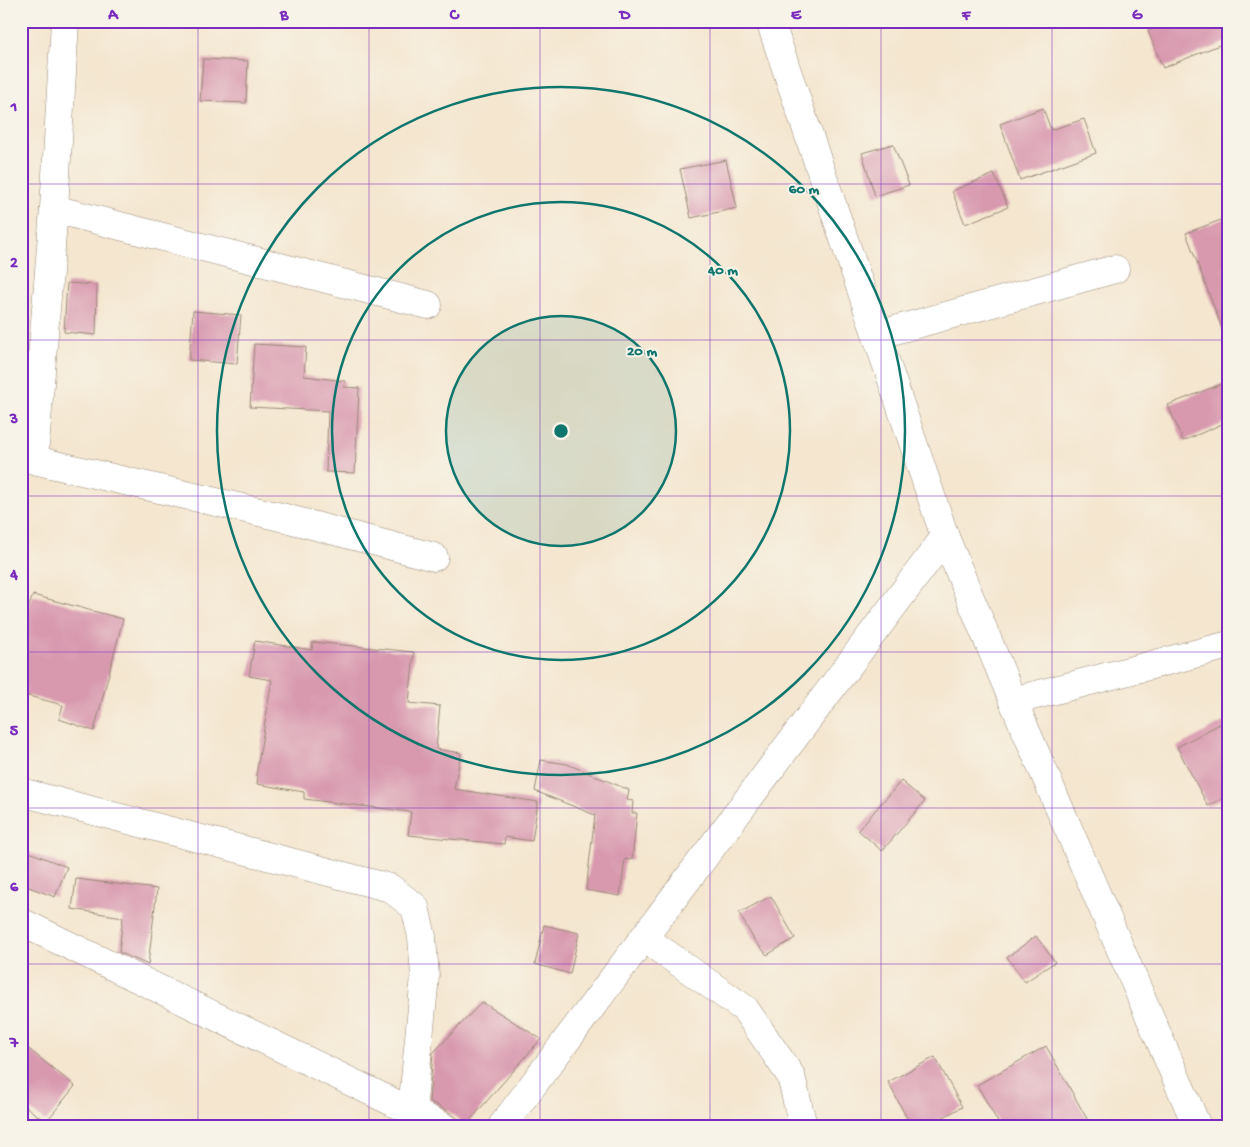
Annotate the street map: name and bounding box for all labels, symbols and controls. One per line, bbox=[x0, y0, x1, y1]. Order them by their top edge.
text: A bbox=[107, 7, 119, 26]
text: B bbox=[279, 7, 289, 26]
text: C bbox=[449, 7, 460, 26]
text: D bbox=[618, 7, 631, 26]
text: E bbox=[791, 7, 802, 26]
text: F bbox=[961, 7, 972, 26]
text: G bbox=[1132, 7, 1143, 26]
text: 1 bbox=[10, 99, 17, 118]
text: 60 m bbox=[789, 181, 820, 199]
text: 2 bbox=[10, 255, 18, 274]
text: 40 m bbox=[707, 262, 738, 280]
text: 20 m bbox=[627, 343, 657, 361]
text: 3 bbox=[9, 411, 18, 430]
centre of rings bbox=[552, 422, 570, 440]
text: 4 bbox=[9, 567, 18, 586]
text: 5 bbox=[10, 723, 19, 742]
text: 6 bbox=[10, 879, 19, 898]
text: 7 bbox=[9, 1035, 19, 1054]

